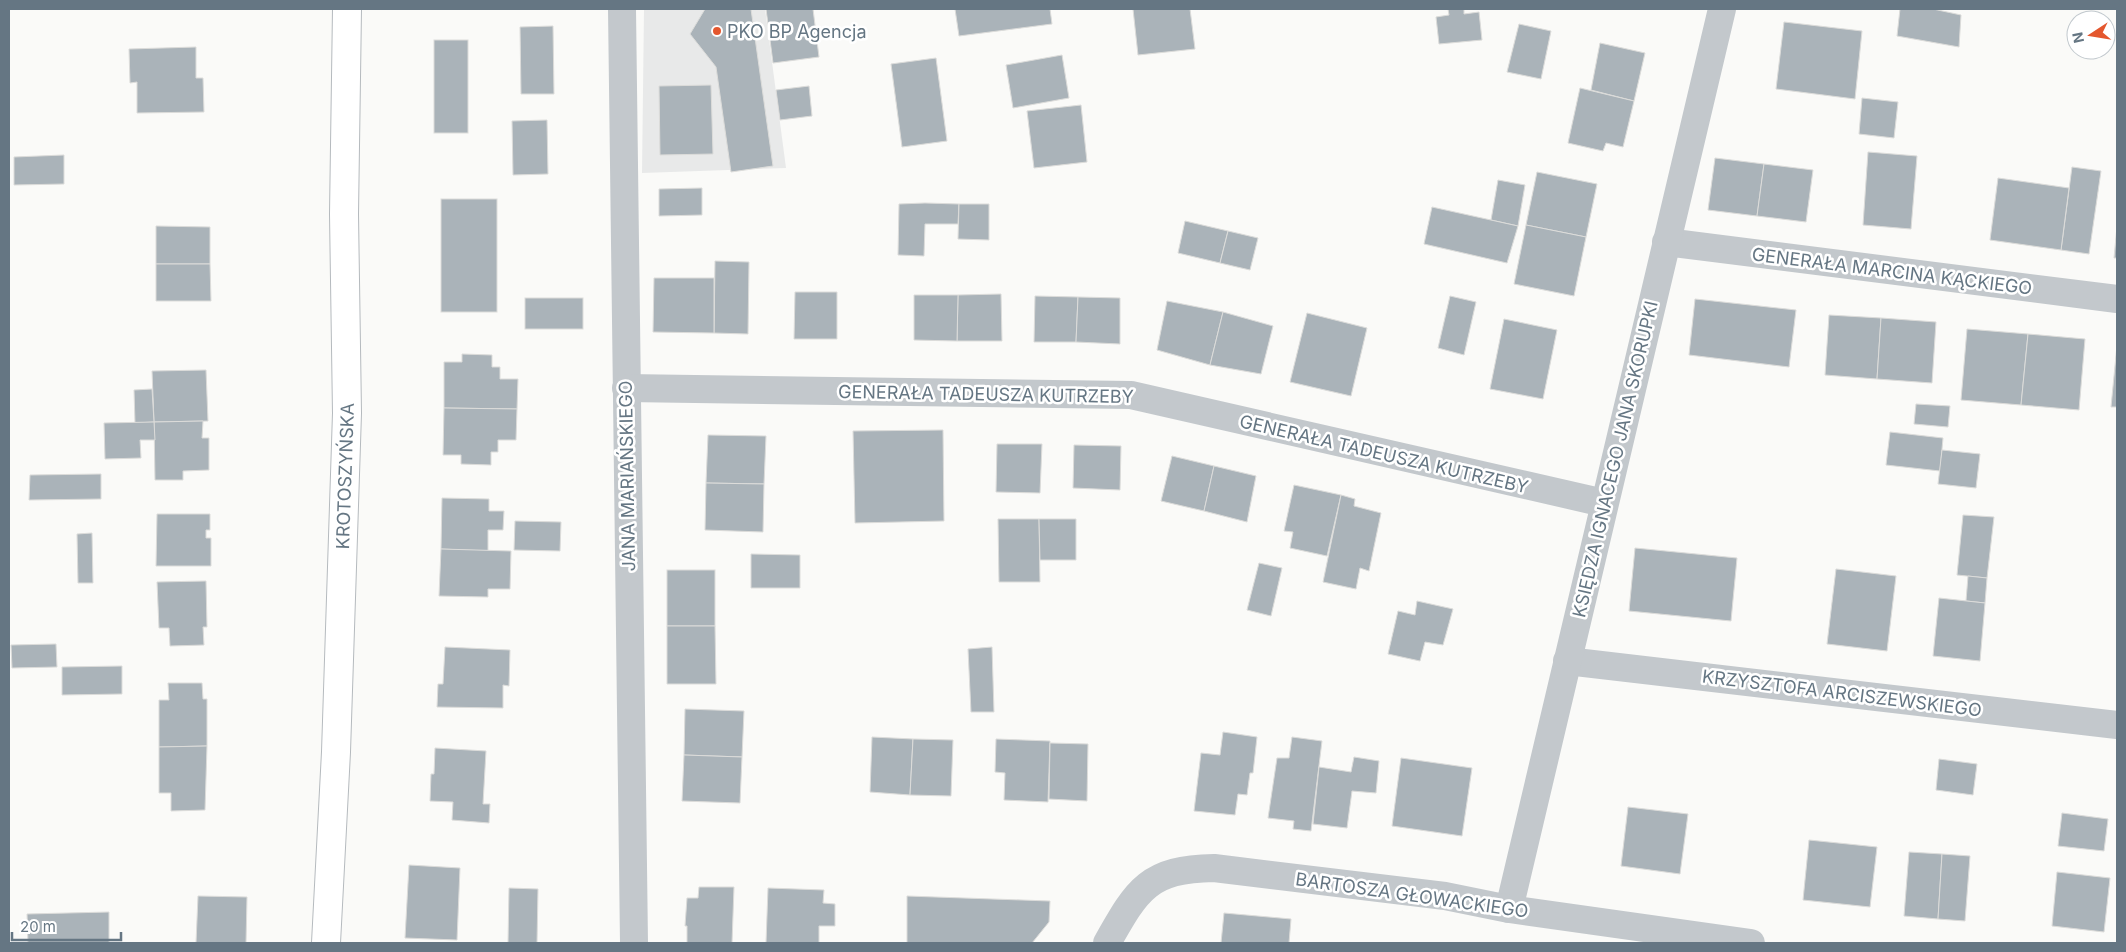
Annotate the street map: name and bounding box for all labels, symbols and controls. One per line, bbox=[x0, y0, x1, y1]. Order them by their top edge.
north arrow bbox=[2066, 10, 2116, 60]
place label: PKO BP Agencja bbox=[727, 21, 866, 42]
marker: PKO BP Agencja bbox=[711, 25, 723, 37]
text: N bbox=[2068, 31, 2087, 45]
street label: GENERAŁA MARCINA KĄCKIEGO bbox=[1751, 243, 2033, 299]
street label: KSIĘDZA IGNACEGO JANA SKORUPKI bbox=[1568, 299, 1662, 619]
street label: JANA MARIAŃSKIEGO bbox=[614, 380, 639, 572]
street label: GENERAŁA TADEUSZA KUTRZEBY bbox=[838, 381, 1134, 407]
street label: KROTOSZYŃSKA bbox=[331, 402, 358, 550]
street label: GENERAŁA TADEUSZA KUTRZEBY bbox=[1238, 411, 1530, 497]
street label: KRZYSZTOFA ARCISZEWSKIEGO bbox=[1701, 665, 1983, 721]
street label: BARTOSZA GŁOWACKIEGO bbox=[1294, 868, 1530, 922]
scale bar bbox=[12, 910, 121, 942]
text: 20 m bbox=[20, 917, 56, 936]

